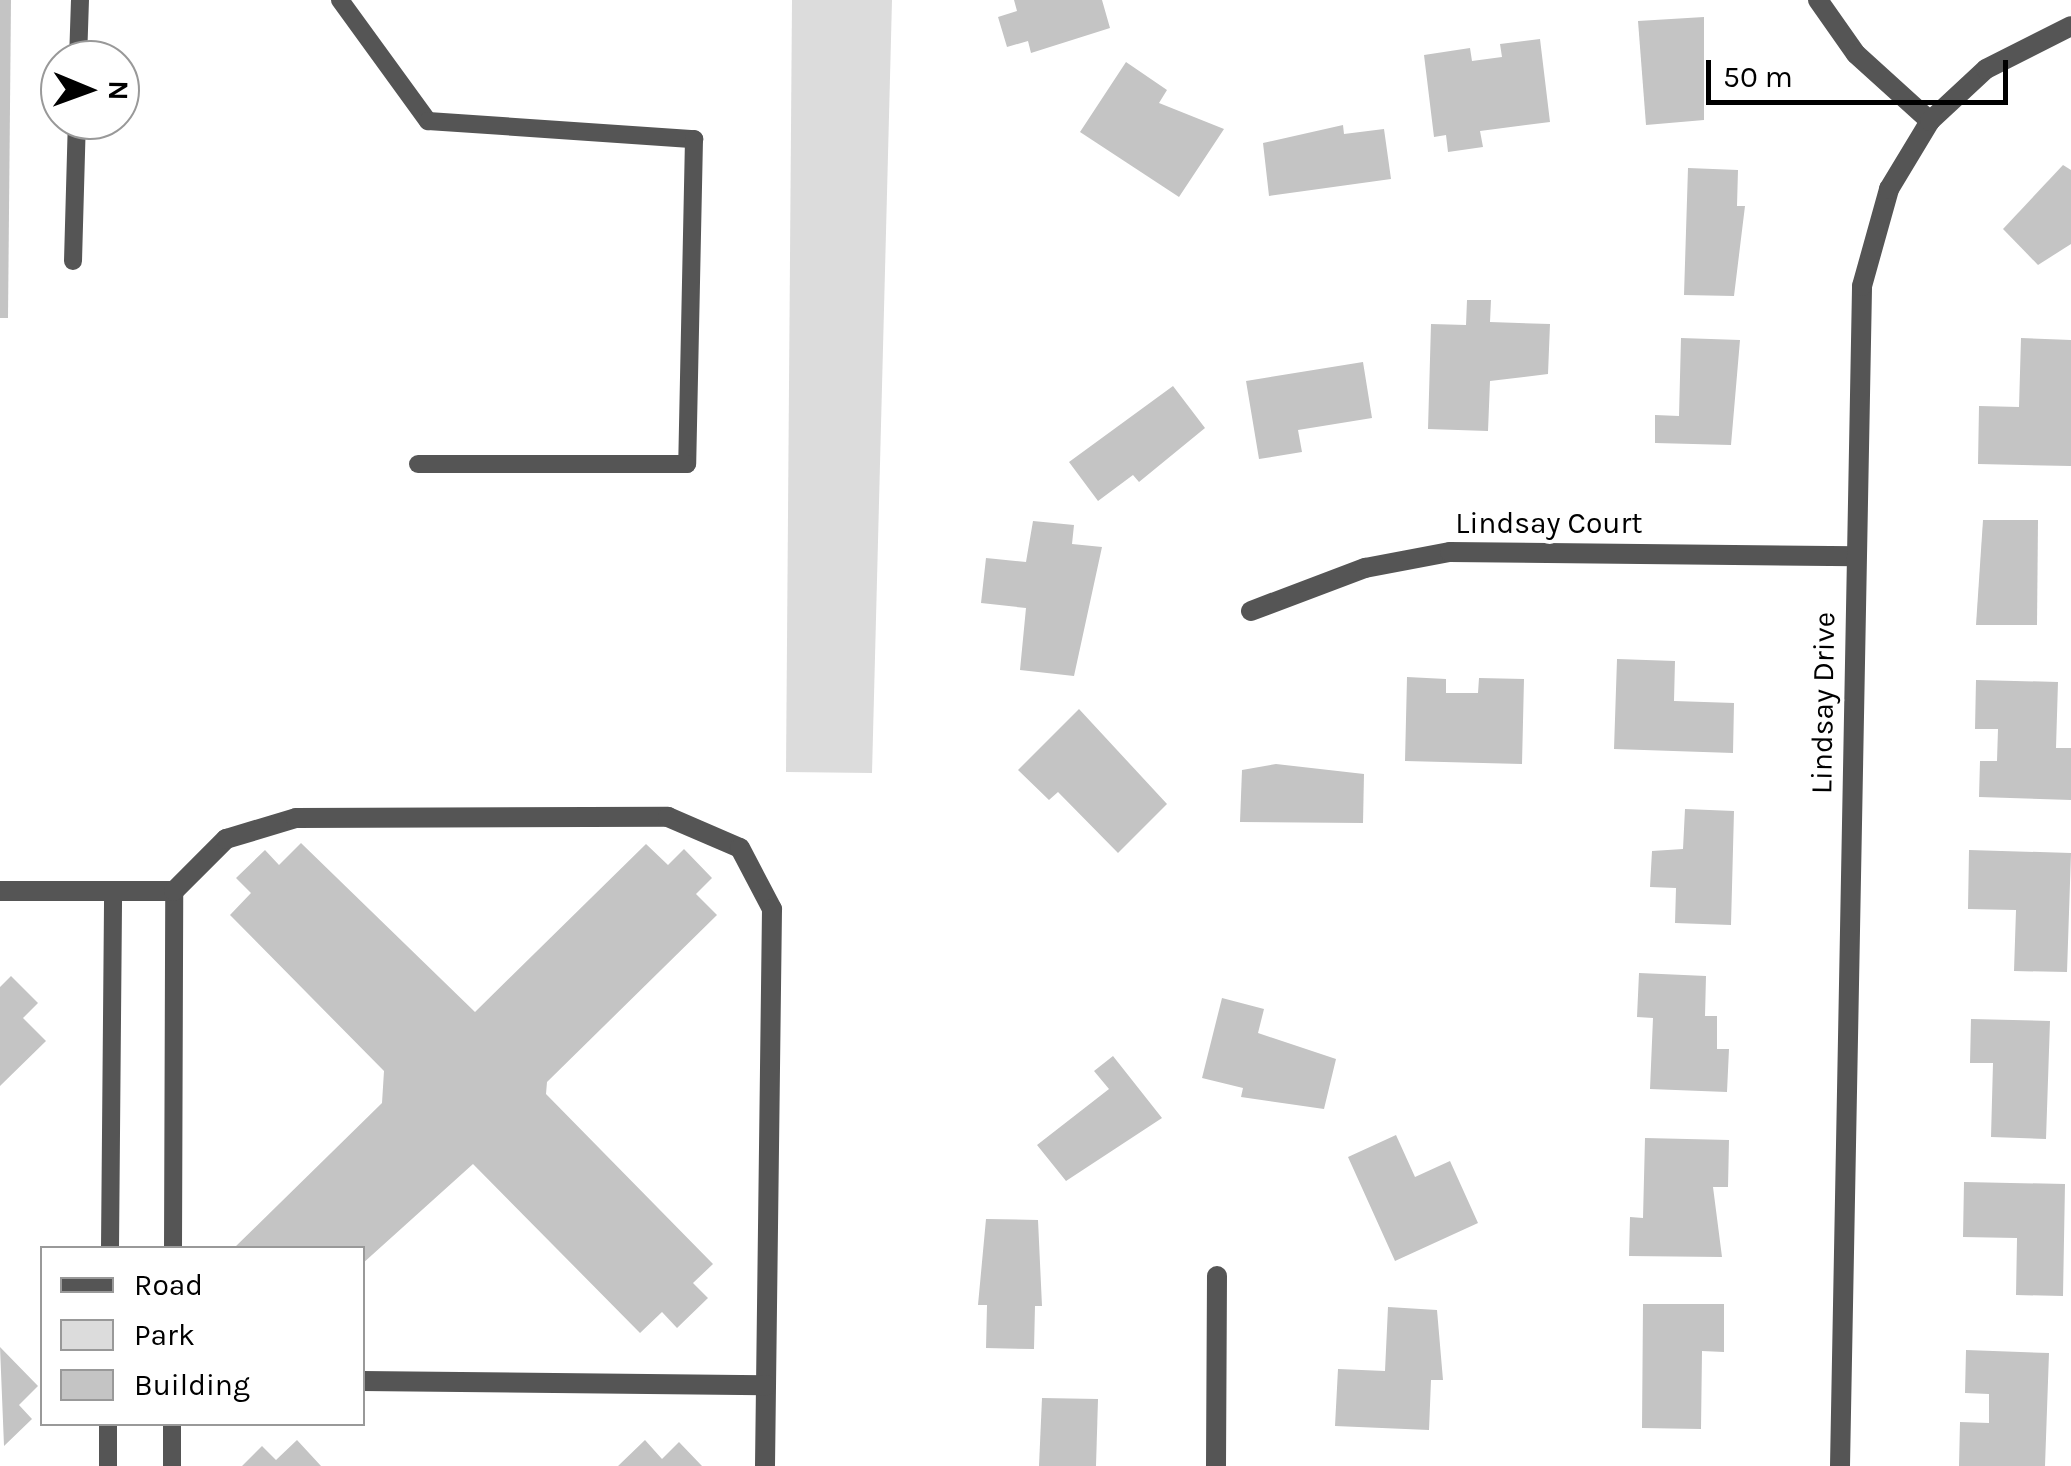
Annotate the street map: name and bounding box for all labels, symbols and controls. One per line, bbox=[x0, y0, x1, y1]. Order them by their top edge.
north arrow bbox=[40, 40, 140, 140]
scale bar bbox=[1711, 40, 2014, 102]
text: 50 m bbox=[1723, 59, 1793, 95]
text: N bbox=[102, 80, 135, 101]
street label: Lindsay Court bbox=[1455, 505, 1643, 541]
street label: Lindsay Drive bbox=[1803, 612, 1843, 794]
legend bbox=[40, 1246, 365, 1426]
text: Road bbox=[134, 1267, 203, 1303]
text: Park bbox=[134, 1317, 195, 1353]
text: Building bbox=[134, 1367, 250, 1403]

